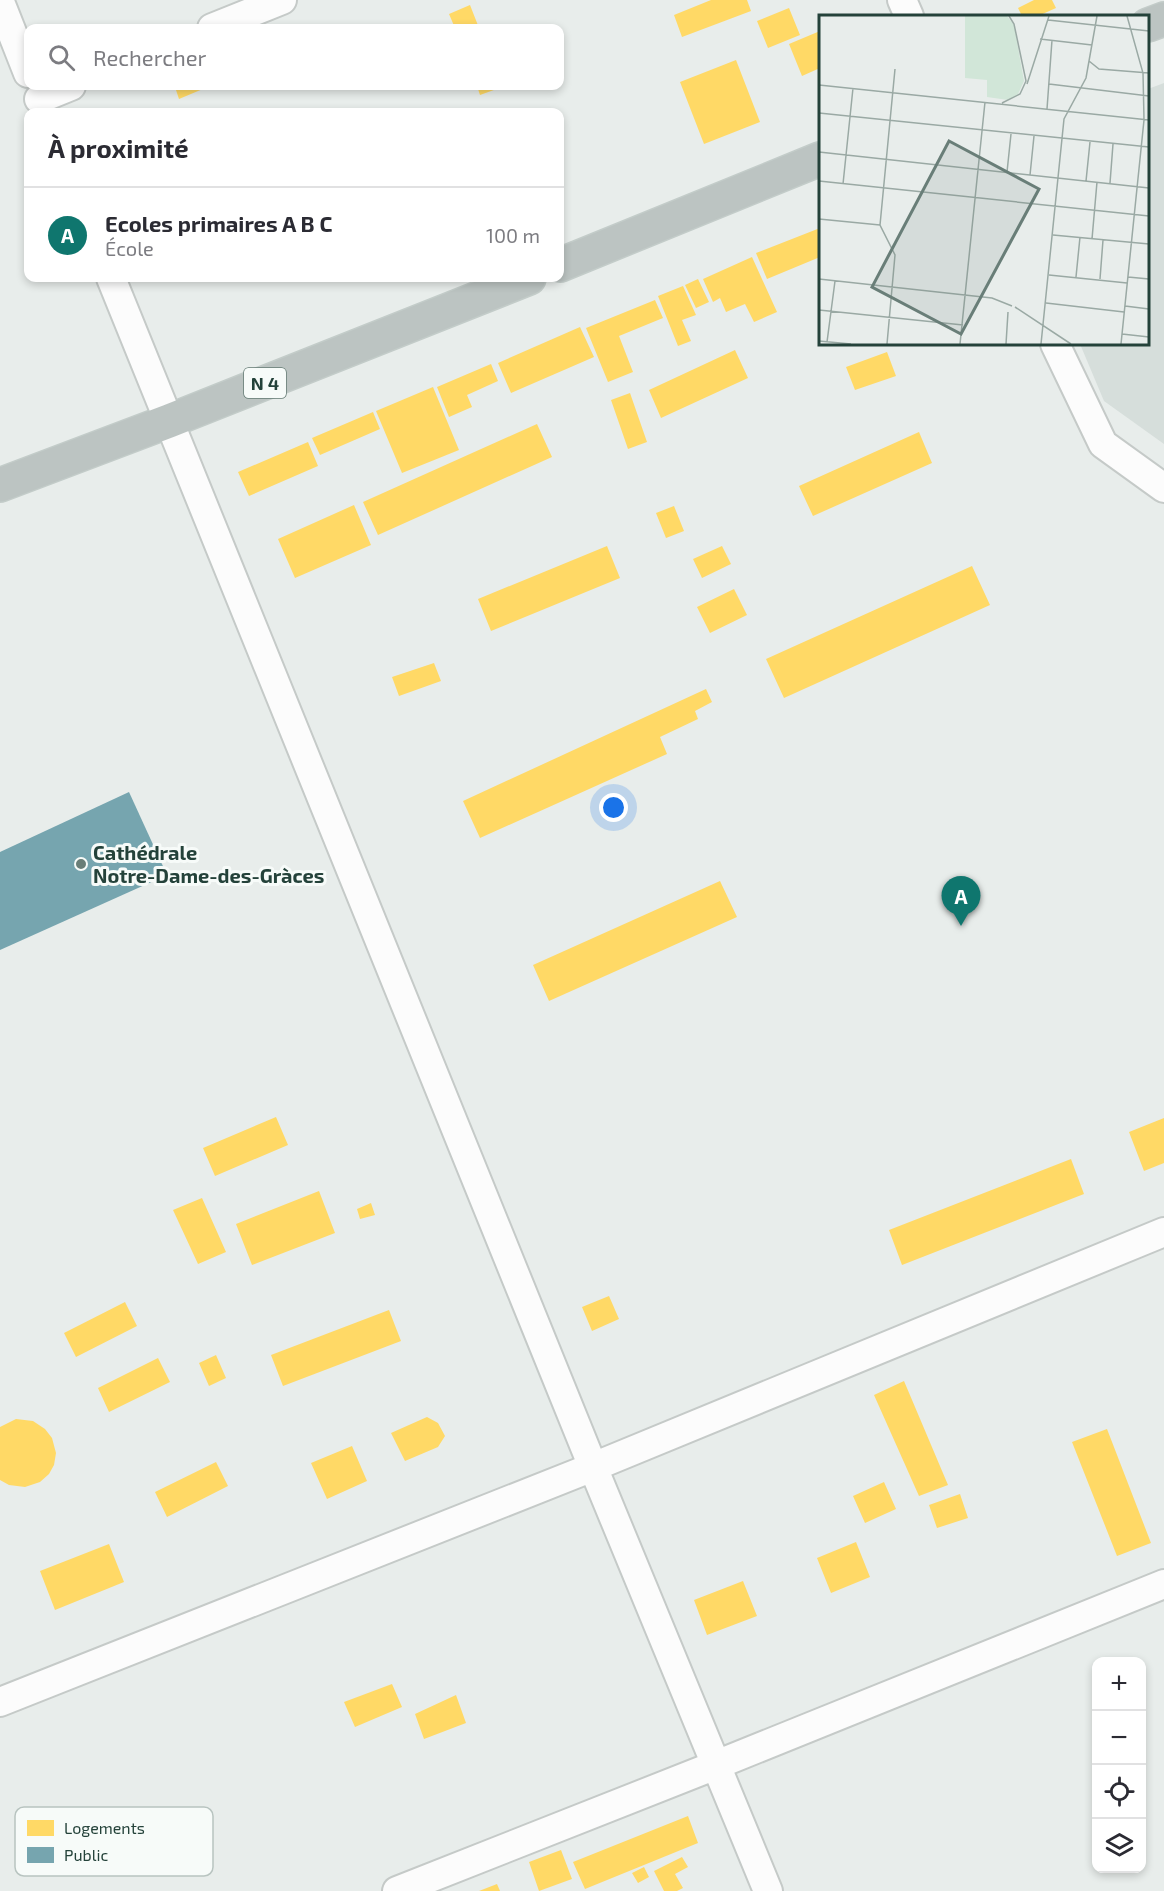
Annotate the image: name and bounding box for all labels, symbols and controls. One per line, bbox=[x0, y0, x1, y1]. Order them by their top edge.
inset map bbox=[819, 15, 1149, 345]
search box bbox=[24, 24, 564, 90]
icon: search bbox=[45, 41, 78, 74]
text: Rechercher bbox=[93, 44, 206, 70]
text: À proximité bbox=[48, 132, 189, 163]
text: Ecoles primaires A B C bbox=[105, 210, 332, 236]
text: A bbox=[61, 223, 74, 247]
text: 100 m bbox=[486, 223, 540, 247]
text: École bbox=[105, 236, 154, 260]
road number: N 4 bbox=[244, 368, 286, 398]
your location bbox=[599, 793, 628, 822]
place label: Cathédrale Notre-Dame-des-Gràces bbox=[93, 840, 324, 887]
marker: Cathédrale Notre-Dame-des-Gràces bbox=[74, 857, 88, 871]
pin: A bbox=[942, 876, 980, 926]
map controls bbox=[1092, 1657, 1146, 1873]
button: + bbox=[1092, 1657, 1146, 1711]
button: − bbox=[1092, 1711, 1146, 1765]
button: locate bbox=[1092, 1765, 1146, 1819]
legend bbox=[15, 1807, 213, 1876]
text: Logements bbox=[64, 1818, 145, 1837]
button: layers bbox=[1092, 1819, 1146, 1873]
text: Public bbox=[64, 1845, 108, 1864]

